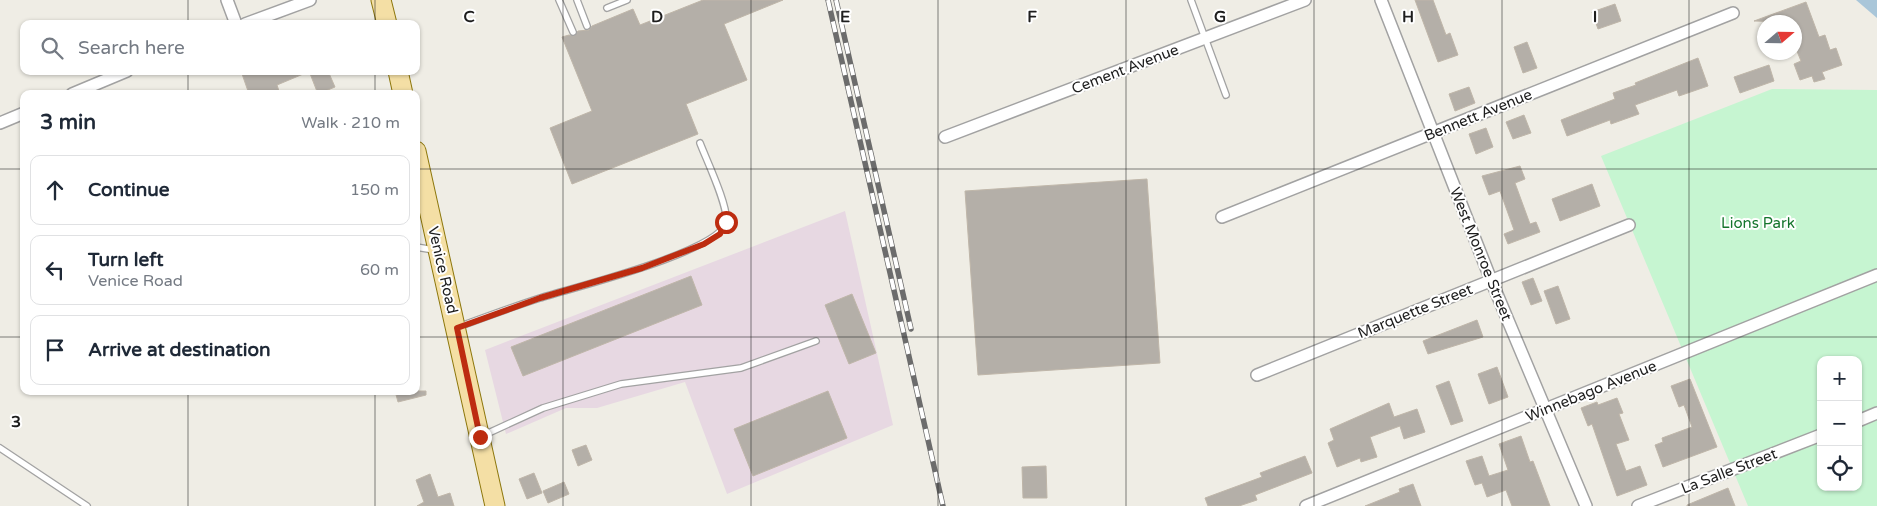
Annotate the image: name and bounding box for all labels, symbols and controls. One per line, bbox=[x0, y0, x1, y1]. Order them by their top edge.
text: C bbox=[463, 7, 475, 27]
text: D bbox=[651, 7, 663, 27]
text: E bbox=[840, 7, 850, 27]
text: F bbox=[1027, 7, 1037, 27]
text: G bbox=[1214, 7, 1226, 27]
text: H bbox=[1402, 7, 1414, 27]
text: I bbox=[1593, 7, 1597, 27]
north arrow bbox=[1757, 15, 1802, 60]
search box bbox=[20, 20, 420, 75]
icon: search bbox=[38, 34, 66, 62]
text: Search here bbox=[78, 37, 185, 59]
street label: Cement Avenue bbox=[1069, 40, 1181, 98]
street label: Bennett Avenue bbox=[1421, 85, 1535, 145]
text: 3 min bbox=[40, 110, 96, 135]
text: Walk · 210 m bbox=[301, 113, 400, 133]
icon: ahead bbox=[41, 176, 69, 204]
text: Continue bbox=[88, 179, 170, 201]
text: 150 m bbox=[350, 180, 399, 200]
street label: West Monroe Street bbox=[1446, 185, 1516, 324]
route start bbox=[715, 211, 738, 234]
park label: Lions Park bbox=[1721, 214, 1795, 232]
street label: Venice Road bbox=[424, 225, 462, 315]
text: Turn left bbox=[88, 249, 164, 271]
icon: left bbox=[41, 256, 69, 284]
text: 60 m bbox=[360, 260, 399, 280]
text: Venice Road bbox=[88, 271, 183, 291]
street label: Marquette Street bbox=[1355, 280, 1475, 342]
icon: arrive bbox=[41, 336, 69, 364]
text: Arrive at destination bbox=[88, 339, 271, 361]
map controls bbox=[1817, 356, 1862, 491]
button: + bbox=[1817, 356, 1862, 401]
street label: Winnebago Avenue bbox=[1523, 357, 1659, 425]
button: − bbox=[1817, 401, 1862, 446]
text: 3 bbox=[11, 412, 21, 432]
route end bbox=[469, 426, 492, 449]
street label: La Salle Street bbox=[1678, 444, 1780, 498]
button: locate bbox=[1817, 446, 1862, 491]

